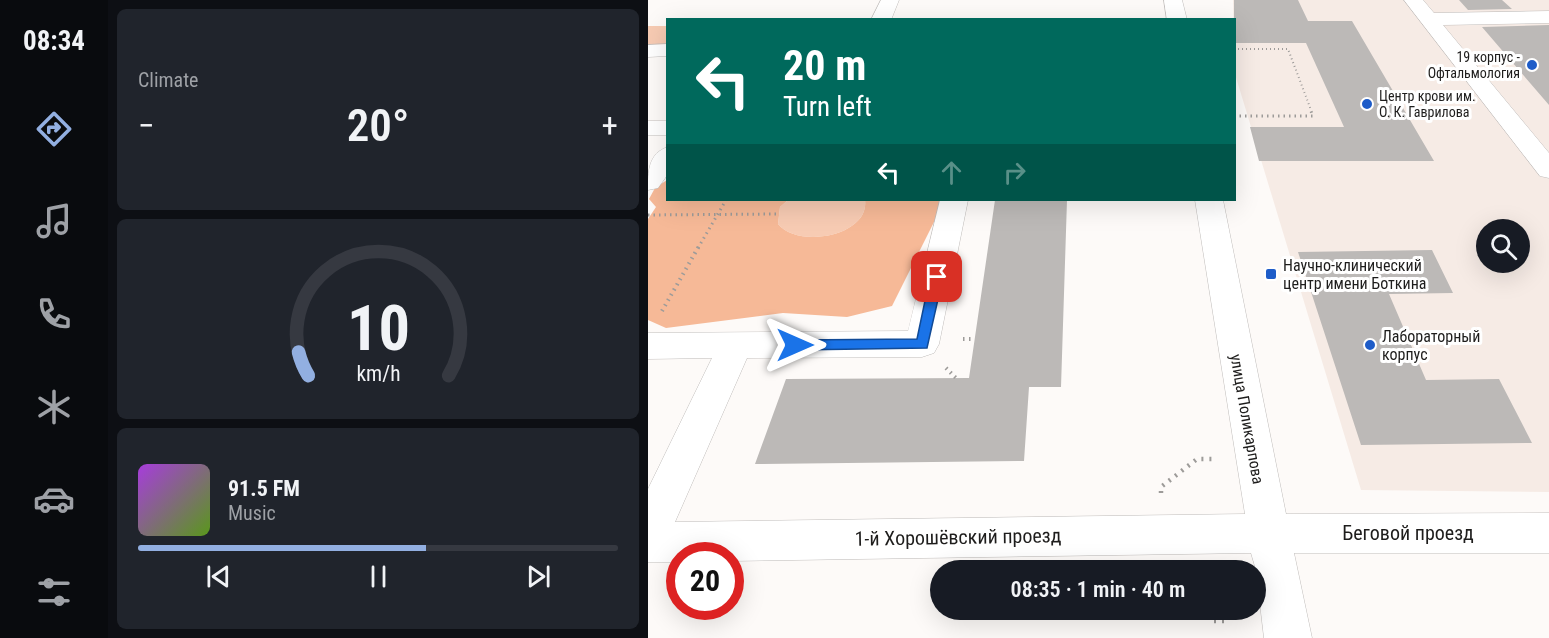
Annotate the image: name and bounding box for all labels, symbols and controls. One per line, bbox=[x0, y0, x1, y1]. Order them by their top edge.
text: 08:34 bbox=[23, 25, 85, 57]
text: 20 m bbox=[783, 41, 866, 90]
icon: left bbox=[684, 42, 762, 120]
place label: 19 корпус - Офтальмология bbox=[1428, 49, 1521, 81]
marker: 19 корпус - Офтальмология bbox=[1525, 58, 1539, 72]
text: Climate bbox=[138, 68, 198, 92]
place label: Центр крови им. О. К. Гаврилова bbox=[1379, 88, 1476, 120]
text: Turn left bbox=[783, 91, 872, 123]
marker: Центр крови им. О. К. Гаврилова bbox=[1360, 97, 1374, 111]
text: 20° bbox=[347, 99, 409, 152]
text: − bbox=[138, 106, 155, 145]
text: + bbox=[602, 106, 618, 145]
icon: directions bbox=[33, 108, 75, 150]
icon: left bbox=[872, 156, 905, 189]
icon: ahead bbox=[935, 156, 968, 189]
icon: right bbox=[998, 156, 1031, 189]
icon: music bbox=[33, 200, 75, 242]
map controls bbox=[1476, 219, 1530, 273]
button: search bbox=[1476, 219, 1530, 273]
pin bbox=[911, 251, 962, 302]
place label: Научно-клинический центр имени Боткина bbox=[1283, 256, 1426, 293]
icon: arrive bbox=[920, 260, 953, 293]
marker: Научно-клинический центр имени Боткина bbox=[1264, 267, 1278, 281]
text: 10 bbox=[346, 292, 410, 365]
icon: phone bbox=[33, 293, 75, 335]
position arrow bbox=[763, 313, 827, 377]
place label: Лабораторный корпус bbox=[1382, 327, 1480, 364]
marker: Лабораторный корпус bbox=[1363, 338, 1377, 352]
street label: улица Поликарпова bbox=[1226, 353, 1268, 485]
text: km/h bbox=[356, 361, 400, 386]
icon: climate bbox=[33, 386, 75, 428]
text: 91.5 FM bbox=[228, 476, 300, 501]
icon: car bbox=[33, 478, 75, 520]
text: Music bbox=[228, 501, 276, 525]
street label: Беговой проезд bbox=[1342, 521, 1474, 545]
street label: 1-й Хорошёвский проезд bbox=[854, 523, 1062, 551]
speed limit sign: 20 bbox=[666, 542, 744, 620]
icon: previous bbox=[202, 560, 235, 593]
icon: pause bbox=[362, 560, 395, 593]
icon: next bbox=[522, 560, 555, 593]
icon: filters bbox=[33, 571, 75, 613]
text: 08:35 · 1 min · 40 m bbox=[1011, 577, 1185, 602]

